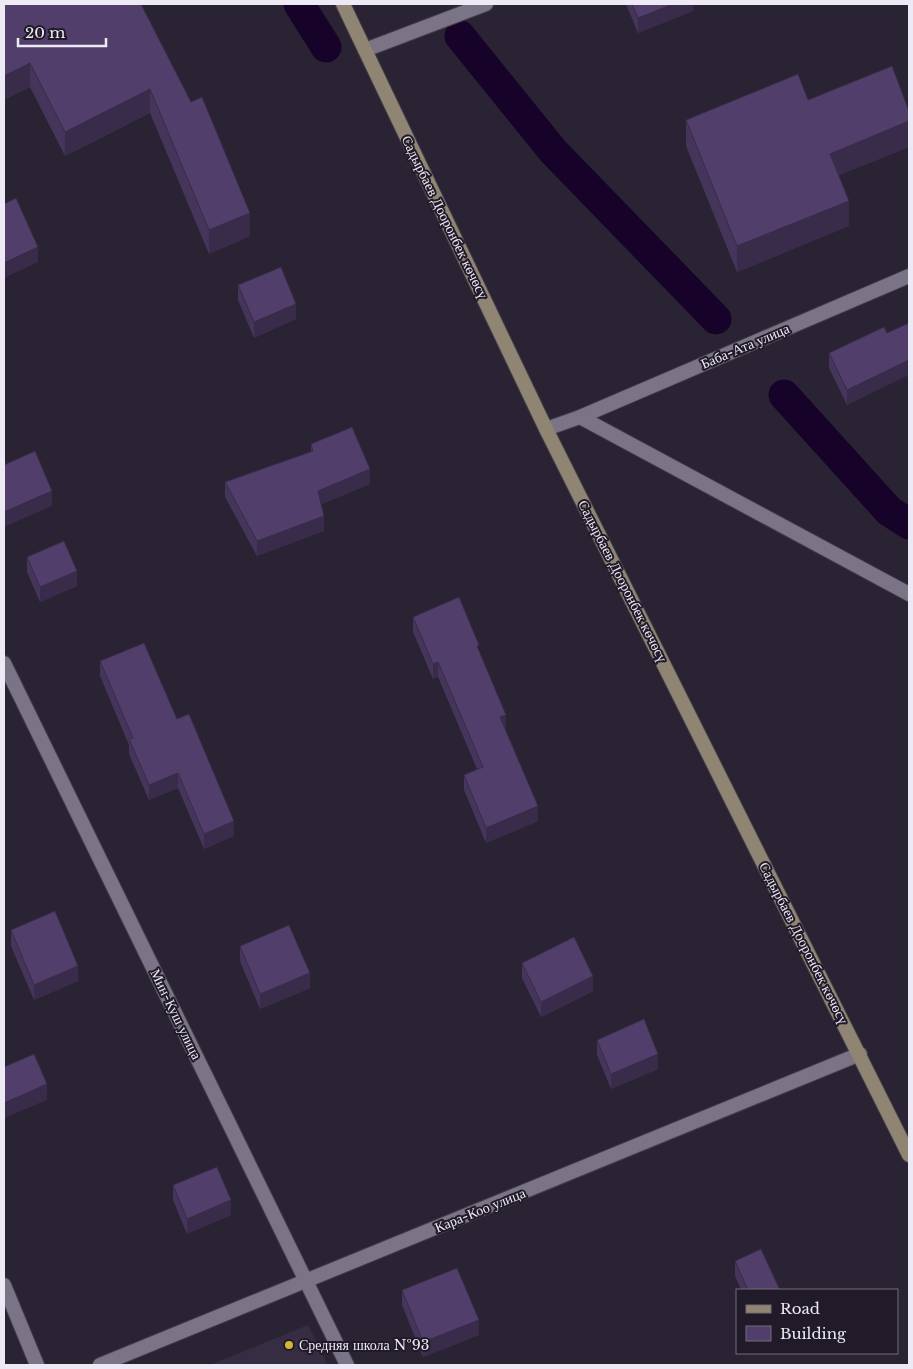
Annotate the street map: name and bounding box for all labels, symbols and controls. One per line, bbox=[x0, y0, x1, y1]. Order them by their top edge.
scale bar bbox=[18, 15, 105, 47]
text: 20 m bbox=[25, 23, 65, 42]
street label: Садырбаев Дооронбек көчөсү bbox=[398, 132, 492, 302]
street label: Баба-Ата улица bbox=[698, 319, 793, 373]
street label: Садырбаев Дооронбек көчөсү bbox=[574, 497, 672, 665]
street label: Садырбаев Дооронбек көчөсү bbox=[755, 859, 853, 1027]
street label: Мин-Куш улица bbox=[146, 966, 206, 1063]
street label: Кара-Коо улица bbox=[432, 1183, 529, 1236]
legend bbox=[736, 1289, 898, 1354]
text: Road bbox=[780, 1299, 820, 1318]
text: Building bbox=[780, 1324, 847, 1343]
place label: Средняя школа №93 bbox=[299, 1336, 429, 1354]
marker: Средняя школа №93 bbox=[283, 1339, 295, 1351]

